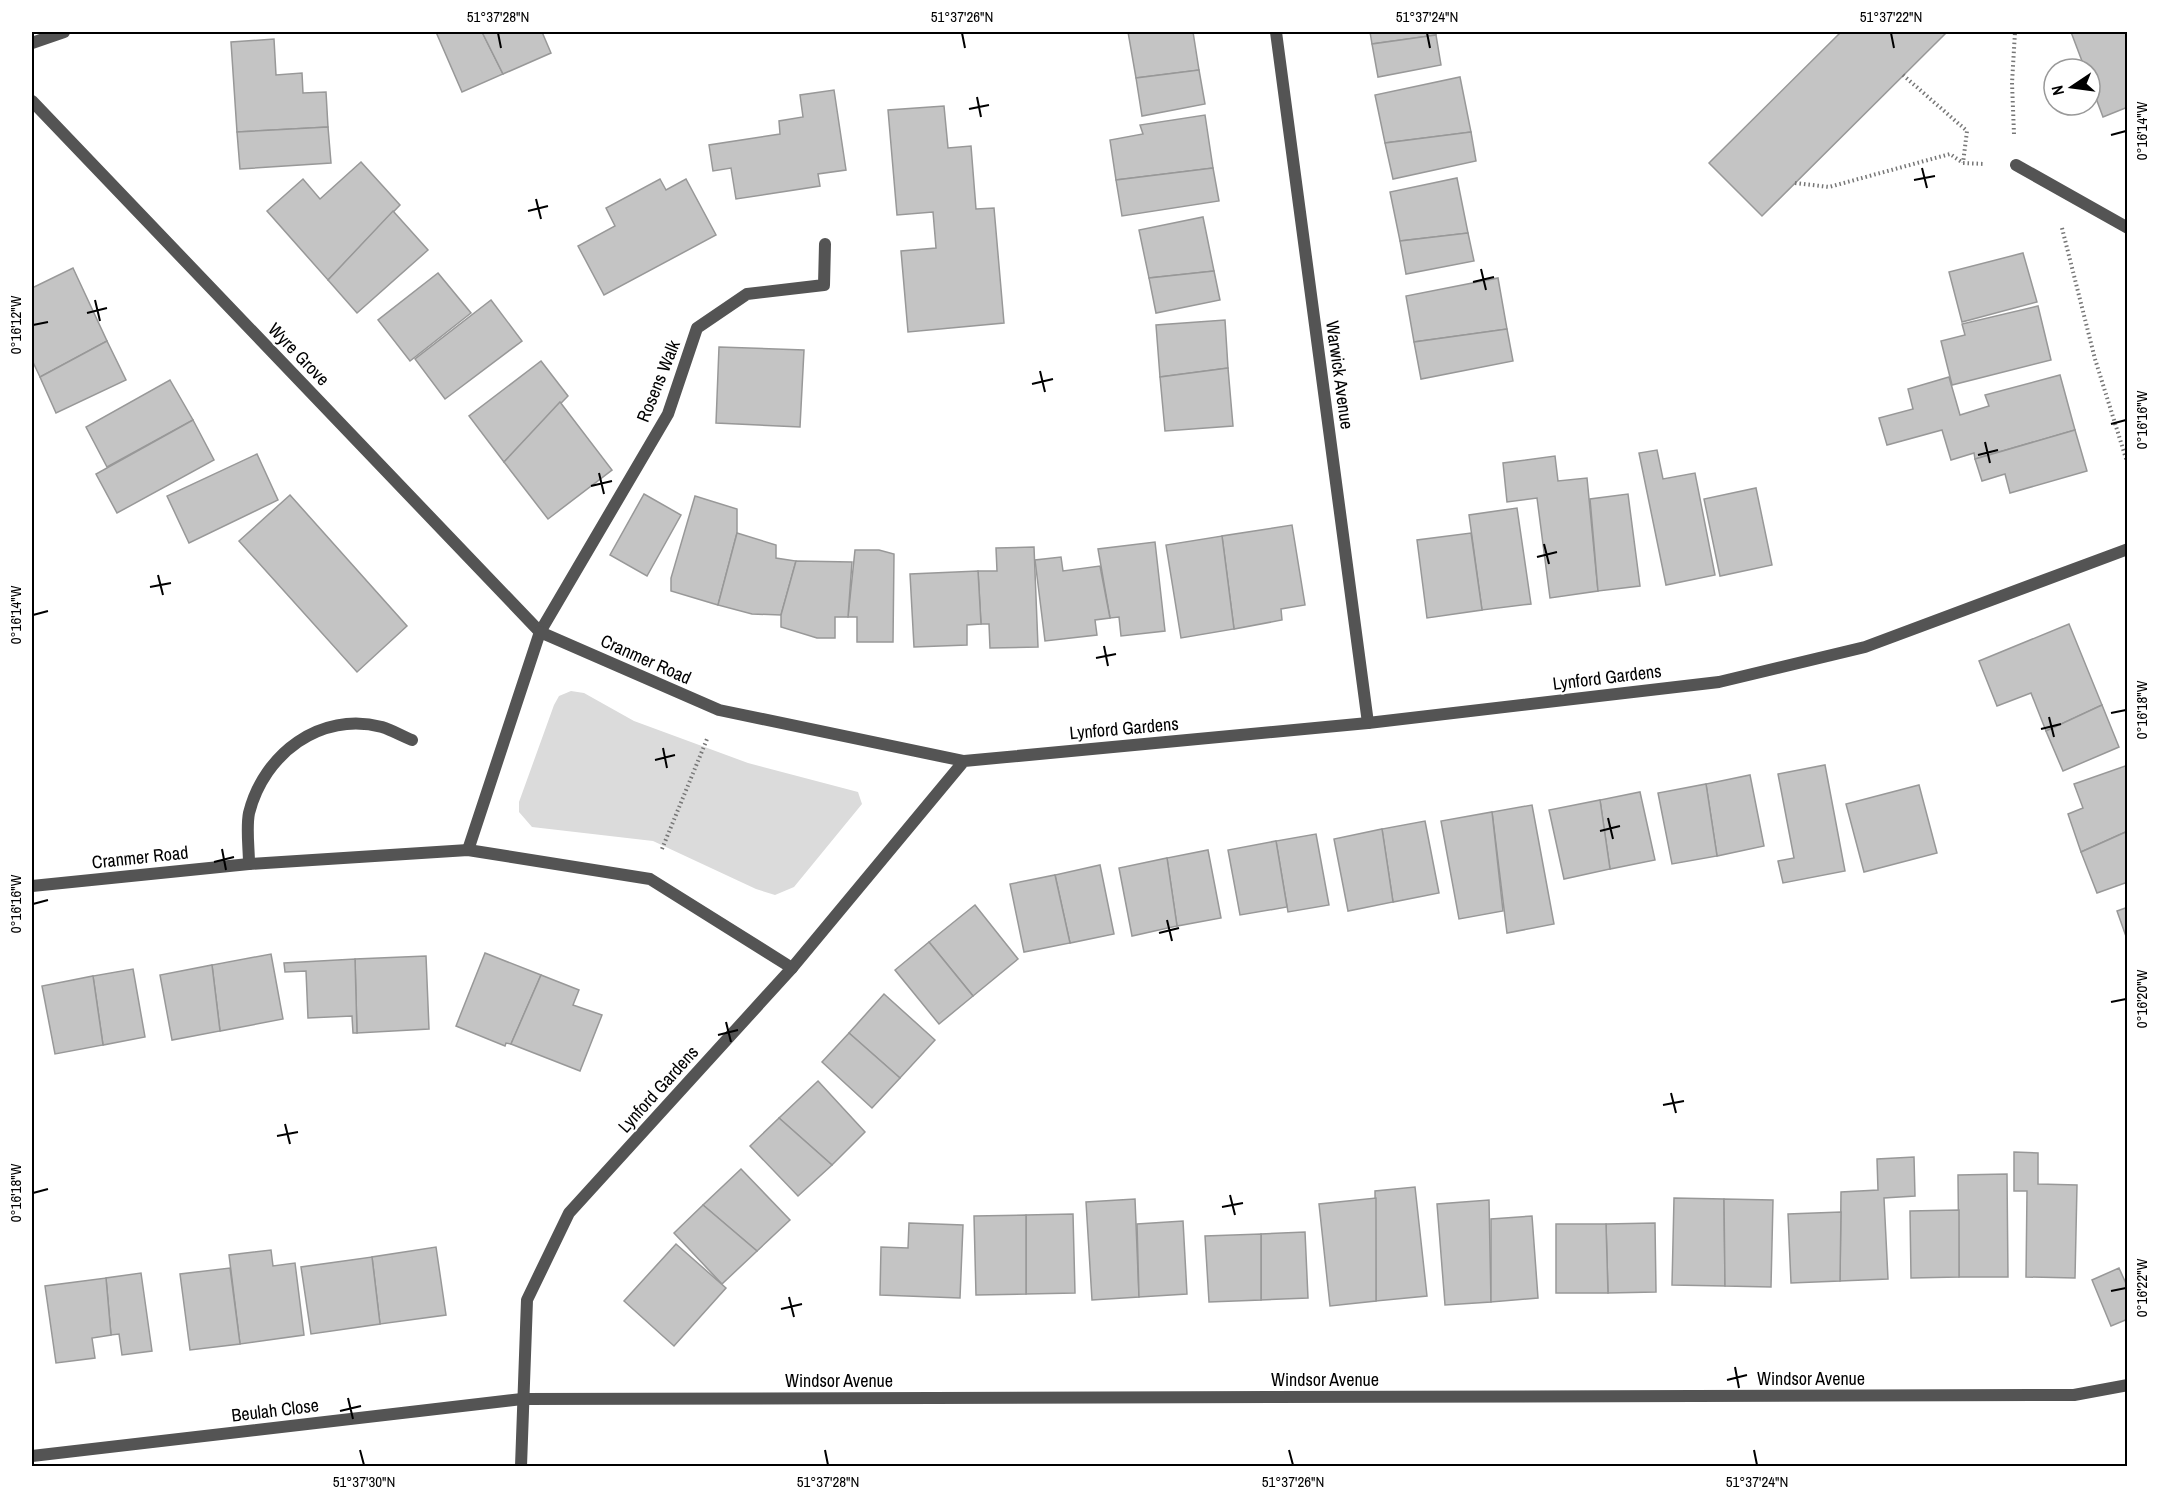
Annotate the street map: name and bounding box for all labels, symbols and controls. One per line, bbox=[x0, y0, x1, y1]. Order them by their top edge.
text: 51°37'28"N bbox=[467, 6, 529, 27]
text: 51°37'26"N bbox=[931, 6, 993, 27]
text: 51°37'24"N bbox=[1396, 6, 1458, 27]
text: 51°37'22"N bbox=[1860, 6, 1922, 27]
north arrow bbox=[2042, 57, 2102, 117]
text: N bbox=[2046, 83, 2069, 97]
text: 0°16'14"W bbox=[2131, 101, 2152, 160]
text: 0°16'12"W bbox=[5, 295, 26, 354]
street label: Wyre Grove bbox=[263, 317, 335, 391]
street label: Warwick Avenue bbox=[1320, 319, 1360, 431]
street label: Rosens Walk bbox=[630, 336, 686, 426]
text: 0°16'16"W bbox=[2131, 390, 2152, 449]
text: 0°16'14"W bbox=[5, 585, 26, 644]
street label: Cranmer Road bbox=[597, 628, 695, 690]
street label: Lynford Gardens bbox=[1551, 658, 1663, 696]
text: 0°16'18"W bbox=[2131, 680, 2152, 739]
street label: Lynford Gardens bbox=[1068, 711, 1180, 745]
street label: Cranmer Road bbox=[91, 840, 189, 874]
text: 0°16'16"W bbox=[5, 874, 26, 933]
text: 0°16'20"W bbox=[2131, 969, 2152, 1028]
street label: Lynford Gardens bbox=[612, 1040, 704, 1138]
text: 0°16'18"W bbox=[5, 1163, 26, 1222]
text: 0°16'22"W bbox=[2131, 1258, 2152, 1317]
street label: Windsor Avenue bbox=[1757, 1366, 1865, 1391]
street label: Windsor Avenue bbox=[1271, 1367, 1379, 1392]
street label: Windsor Avenue bbox=[785, 1368, 893, 1393]
street label: Beulah Close bbox=[230, 1392, 320, 1428]
text: 51°37'30"N bbox=[333, 1471, 395, 1492]
text: 51°37'28"N bbox=[797, 1471, 859, 1492]
text: 51°37'26"N bbox=[1262, 1471, 1324, 1492]
text: 51°37'24"N bbox=[1726, 1471, 1788, 1492]

